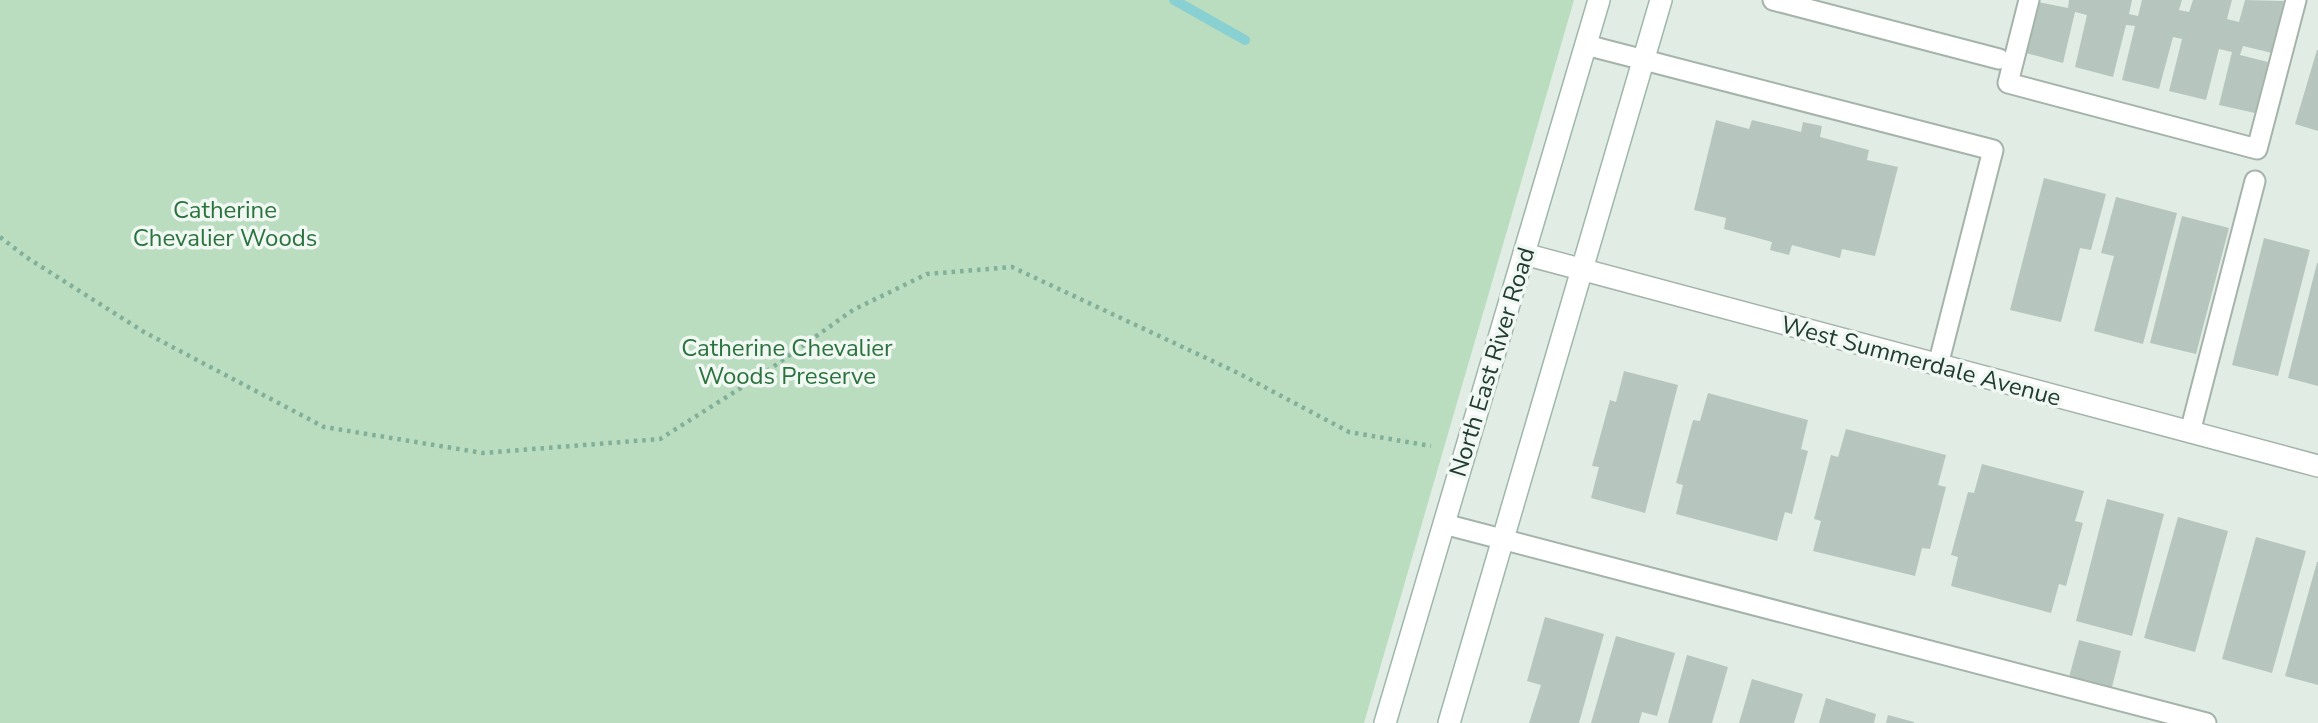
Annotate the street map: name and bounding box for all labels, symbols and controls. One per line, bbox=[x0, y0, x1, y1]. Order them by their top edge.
park label: Catherine Chevalier Woods bbox=[133, 194, 317, 254]
street label: North East River Road bbox=[1442, 243, 1542, 481]
street label: West Summerdale Avenue bbox=[1777, 308, 2065, 414]
park label: Catherine Chevalier Woods Preserve bbox=[681, 332, 893, 392]

